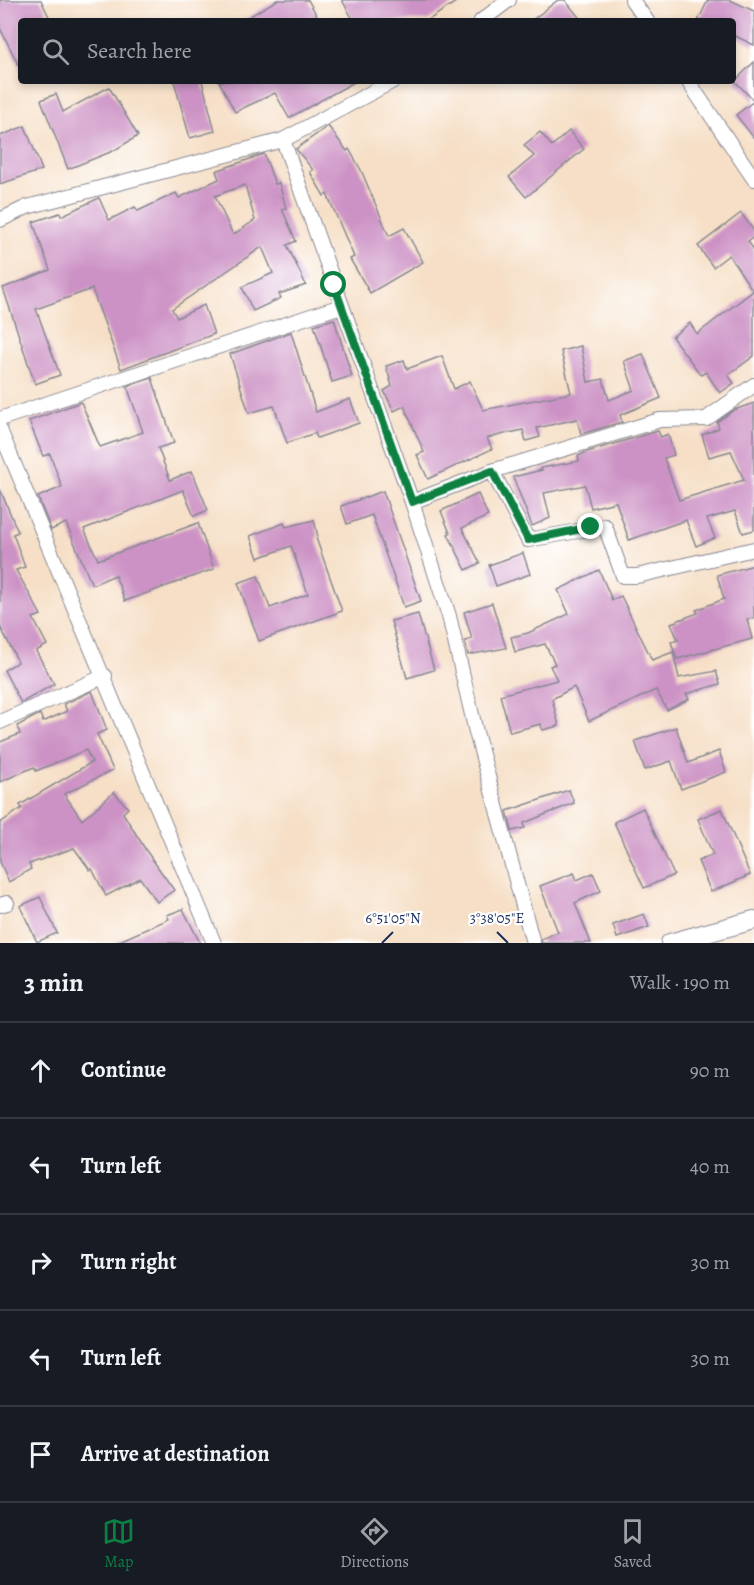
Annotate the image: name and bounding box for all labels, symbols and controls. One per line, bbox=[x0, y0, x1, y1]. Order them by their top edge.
search box bbox=[18, 18, 736, 84]
icon: search bbox=[39, 35, 72, 68]
text: Search here bbox=[87, 36, 192, 66]
route start bbox=[320, 271, 346, 297]
route end bbox=[577, 513, 603, 539]
text: 6°51'05"N bbox=[365, 908, 421, 928]
text: 3°38'05"E bbox=[470, 908, 524, 928]
text: 3 min bbox=[24, 965, 84, 1000]
text: Walk · 190 m bbox=[630, 969, 730, 996]
icon: ahead bbox=[24, 1054, 57, 1087]
text: Continue bbox=[81, 1055, 166, 1085]
text: 90 m bbox=[690, 1057, 730, 1084]
icon: left bbox=[24, 1150, 57, 1183]
text: Turn left bbox=[81, 1151, 161, 1181]
text: 40 m bbox=[690, 1153, 730, 1180]
icon: right bbox=[24, 1246, 57, 1279]
text: Turn right bbox=[81, 1247, 177, 1277]
text: 30 m bbox=[690, 1249, 730, 1276]
icon: left bbox=[24, 1342, 57, 1375]
text: Turn left bbox=[81, 1343, 161, 1373]
text: 30 m bbox=[690, 1345, 730, 1372]
icon: arrive bbox=[24, 1438, 57, 1471]
text: Arrive at destination bbox=[81, 1439, 270, 1469]
tab: Map bbox=[102, 1515, 135, 1573]
tab: Directions bbox=[340, 1515, 409, 1573]
tab: Saved bbox=[614, 1515, 652, 1573]

